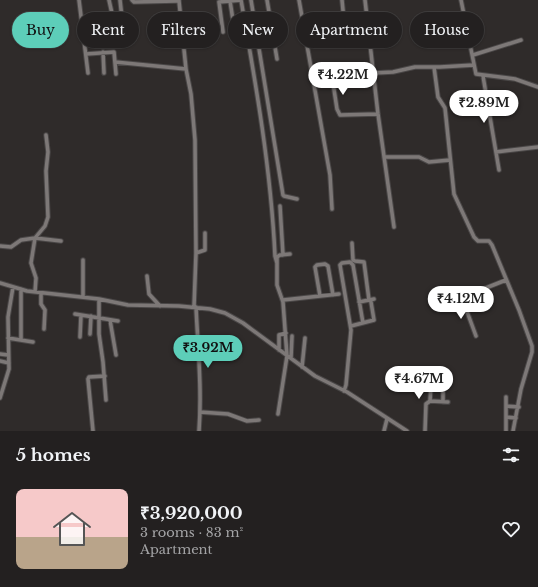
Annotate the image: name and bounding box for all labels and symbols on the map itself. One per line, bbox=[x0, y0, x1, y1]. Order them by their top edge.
pin: ₹4.22M bbox=[310, 62, 376, 96]
pin: ₹2.89M bbox=[451, 90, 517, 124]
pin: ₹4.12M bbox=[428, 286, 494, 320]
pin: ₹3.92M bbox=[175, 335, 241, 369]
pin: ₹4.67M bbox=[386, 366, 452, 400]

